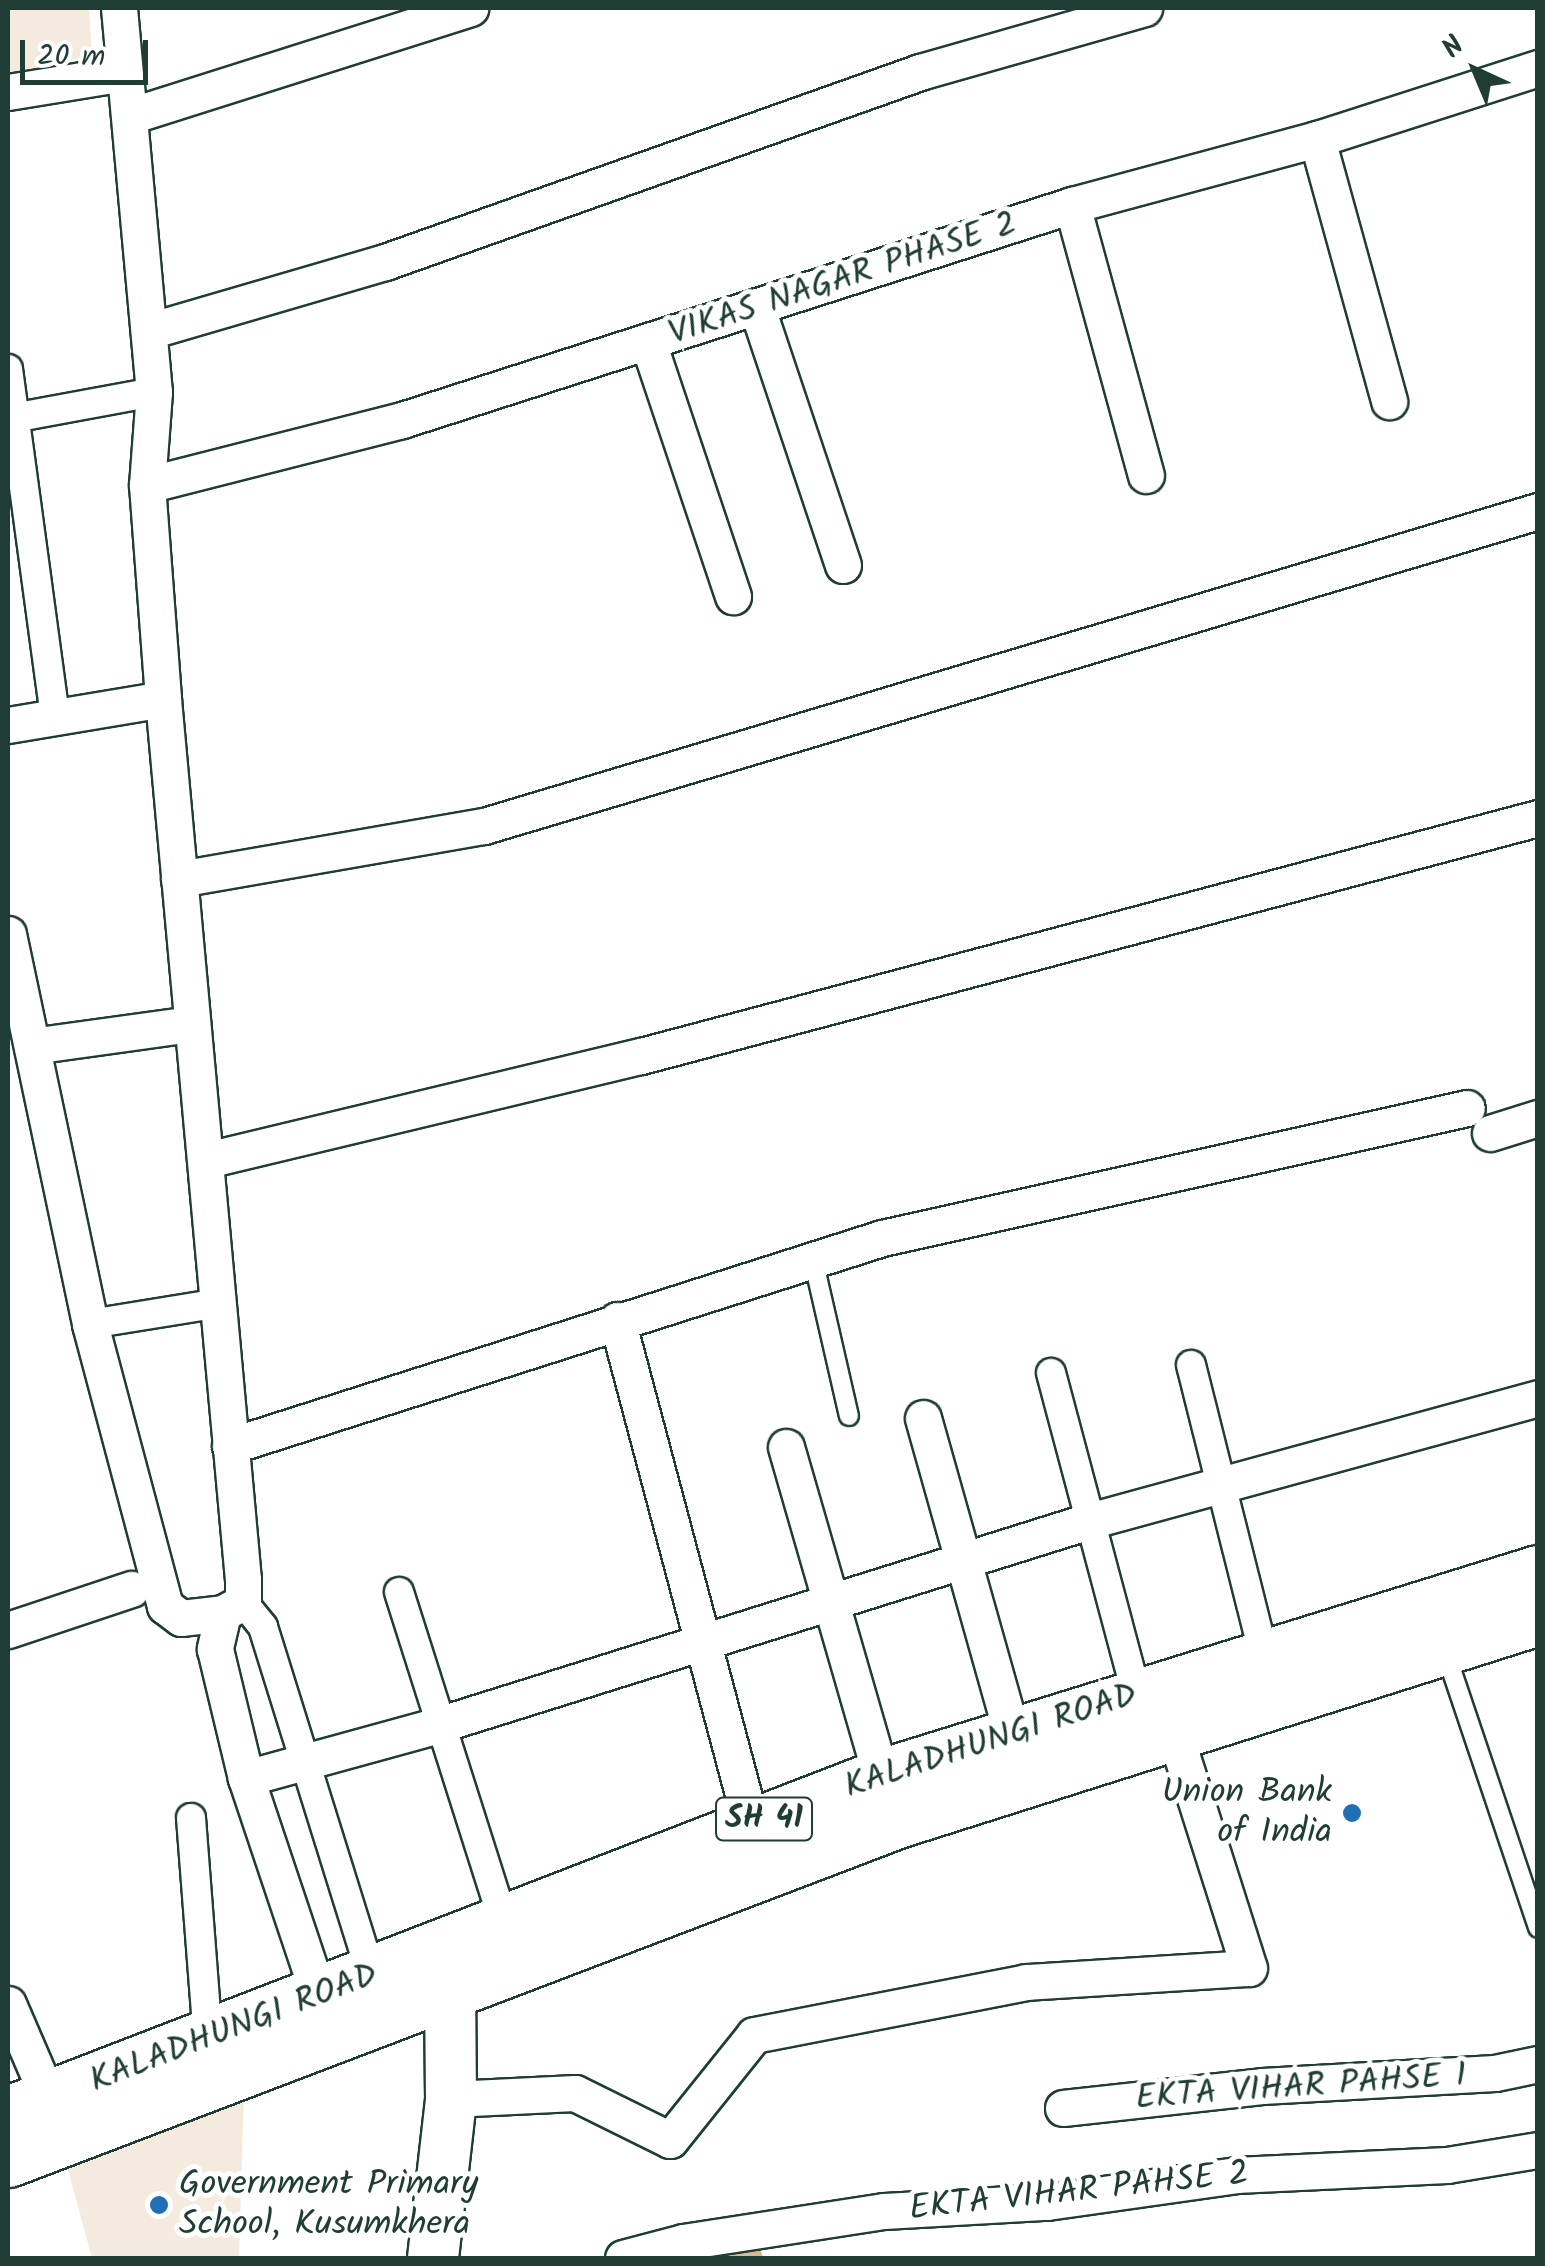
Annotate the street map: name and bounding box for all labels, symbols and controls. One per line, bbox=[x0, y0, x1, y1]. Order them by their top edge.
scale bar bbox=[25, 20, 152, 82]
north arrow bbox=[1425, 20, 1525, 120]
text: N bbox=[1432, 26, 1476, 70]
text: 20 m bbox=[37, 33, 105, 81]
street label: VIKAS NAGAR PHASE 2 bbox=[664, 204, 1022, 356]
street label: KALADHUNGI ROAD bbox=[839, 1675, 1143, 1809]
place label: Union Bank of India bbox=[1162, 1772, 1332, 1854]
road number: SH 41 bbox=[714, 1792, 814, 1846]
marker: Union Bank of India bbox=[1341, 1802, 1363, 1824]
street label: KALADHUNGI ROAD bbox=[84, 1955, 384, 2103]
street label: EKTA VIHAR PAHSE 1 bbox=[1134, 2055, 1468, 2121]
street label: EKTA VIHAR PAHSE 2 bbox=[907, 2153, 1251, 2231]
place label: Government Primary School, Kusumkhera bbox=[179, 2164, 478, 2246]
marker: Government Primary School, Kusumkhera bbox=[148, 2194, 170, 2216]

